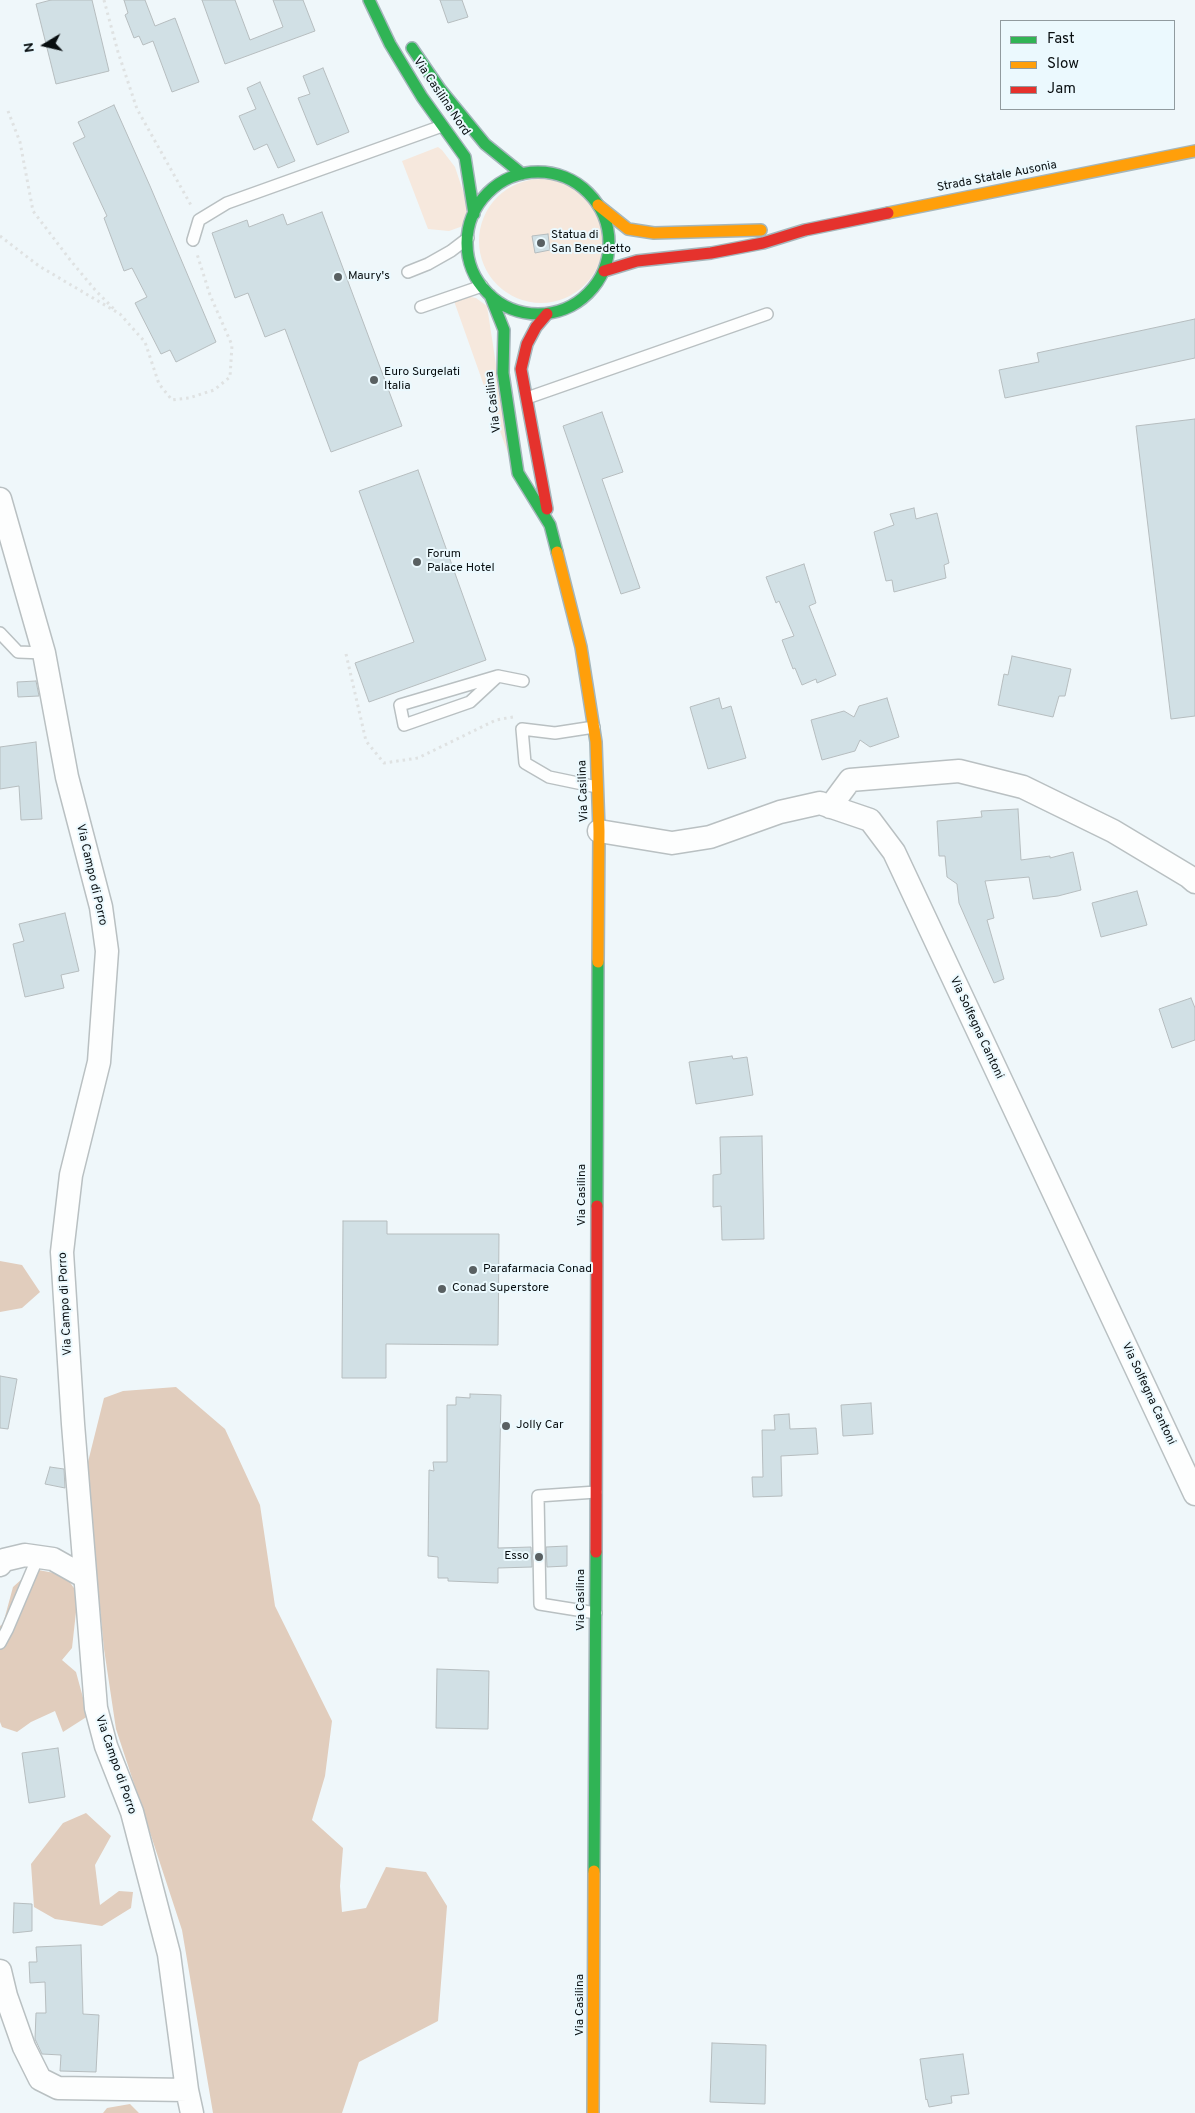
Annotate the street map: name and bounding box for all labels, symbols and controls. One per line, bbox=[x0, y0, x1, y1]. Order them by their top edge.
north arrow bbox=[20, 20, 70, 70]
legend bbox=[1000, 20, 1175, 110]
text: Fast bbox=[1047, 30, 1075, 49]
text: N bbox=[21, 41, 39, 54]
street label: Via Casilina Nord bbox=[410, 55, 472, 139]
text: Slow bbox=[1047, 55, 1079, 74]
text: Jam bbox=[1047, 80, 1076, 99]
street label: Strada Statale Ausonia bbox=[936, 158, 1058, 196]
place label: Statua di San Benedetto bbox=[551, 229, 631, 257]
marker: Statua di San Benedetto bbox=[535, 237, 547, 249]
place label: Maury's bbox=[348, 270, 390, 284]
marker: Maury's bbox=[332, 271, 344, 283]
place label: Euro Surgelati Italia bbox=[384, 366, 460, 394]
street label: Via Casilina bbox=[483, 370, 505, 434]
marker: Euro Surgelati Italia bbox=[368, 374, 380, 386]
place label: Forum Palace Hotel bbox=[427, 548, 495, 576]
marker: Forum Palace Hotel bbox=[411, 556, 423, 568]
street label: Via Casilina bbox=[576, 760, 592, 822]
street label: Via Campo di Porro bbox=[72, 823, 110, 927]
street label: Via Solfegna Cantoni bbox=[946, 974, 1006, 1082]
street label: Via Casilina bbox=[576, 1164, 590, 1226]
street label: Via Campo di Porro bbox=[56, 1252, 76, 1356]
place label: Parafarmacia Conad bbox=[483, 1263, 592, 1277]
marker: Parafarmacia Conad bbox=[467, 1264, 479, 1276]
place label: Conad Superstore bbox=[452, 1282, 549, 1296]
marker: Conad Superstore bbox=[436, 1283, 448, 1295]
street label: Via Solfegna Cantoni bbox=[1118, 1340, 1178, 1448]
place label: Jolly Car bbox=[516, 1419, 564, 1433]
marker: Jolly Car bbox=[500, 1420, 512, 1432]
place label: Esso bbox=[504, 1550, 529, 1564]
marker: Esso bbox=[533, 1551, 545, 1563]
street label: Via Casilina bbox=[575, 1569, 589, 1631]
street label: Via Campo di Porro bbox=[91, 1714, 139, 1816]
street label: Via Casilina bbox=[574, 1974, 588, 2036]

